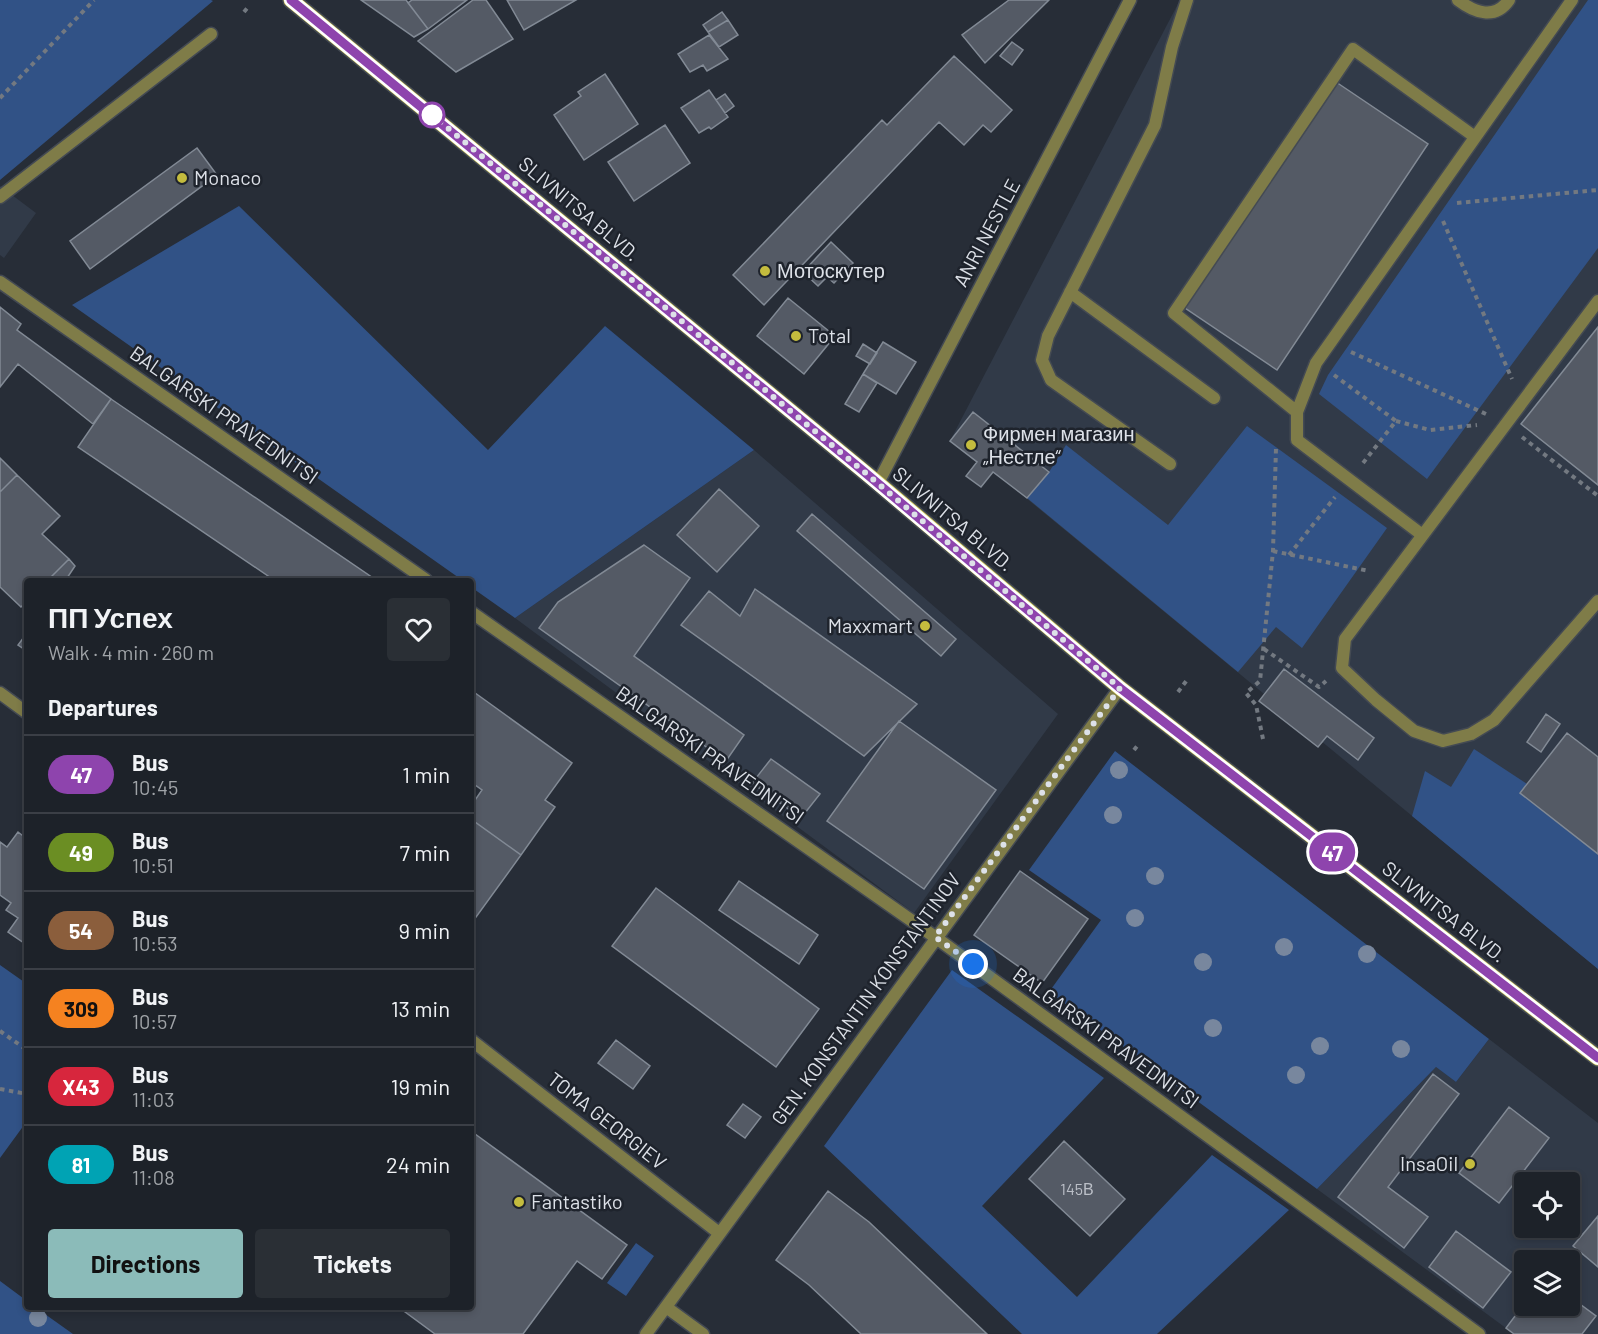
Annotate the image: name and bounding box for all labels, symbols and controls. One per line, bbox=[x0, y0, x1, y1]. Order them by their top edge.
unlabelled marker bbox=[419, 102, 445, 128]
street label: SLIVNITSA BLVD. bbox=[514, 151, 645, 266]
place label: Monaco bbox=[194, 165, 261, 189]
marker: Monaco bbox=[175, 171, 189, 185]
street label: ANRI NESTLE bbox=[948, 175, 1025, 290]
place label: Мотоскутер bbox=[777, 258, 885, 282]
marker: Мотоскутер bbox=[758, 264, 772, 278]
place label: Total bbox=[808, 323, 851, 347]
marker: Total bbox=[789, 329, 803, 343]
street label: BALGARSKI PRAVEDNITSI bbox=[126, 340, 323, 488]
place label: Фирмен магазин „Нестле“ bbox=[983, 421, 1134, 468]
marker: Фирмен магазин „Нестле“ bbox=[964, 438, 978, 452]
street label: SLIVNITSA BLVD. bbox=[888, 461, 1019, 576]
button: heart bbox=[387, 598, 450, 661]
text: ПП Успех bbox=[48, 600, 173, 634]
place label: Maxxmart bbox=[828, 613, 913, 637]
marker: Maxxmart bbox=[918, 619, 932, 633]
text: Walk · 4 min · 260 m bbox=[48, 640, 214, 664]
street label: BALGARSKI PRAVEDNITSI bbox=[612, 680, 809, 828]
text: Departures bbox=[48, 694, 158, 720]
text: Bus bbox=[132, 749, 169, 775]
text: 1 min bbox=[402, 761, 450, 787]
text: 47 bbox=[70, 762, 92, 787]
text: 10:45 bbox=[132, 775, 178, 799]
text: Bus bbox=[132, 827, 169, 853]
line badge: 47 bbox=[1305, 832, 1359, 872]
text: 7 min bbox=[400, 839, 450, 865]
text: 49 bbox=[69, 840, 93, 865]
text: 47 bbox=[1321, 840, 1343, 865]
text: 10:51 bbox=[132, 853, 174, 877]
street label: SLIVNITSA BLVD. bbox=[1378, 856, 1511, 967]
street label: GEN. KONSTANTIN KONSTANTINOV bbox=[766, 867, 965, 1129]
text: Bus bbox=[132, 905, 169, 931]
text: 9 min bbox=[398, 917, 450, 943]
text: 54 bbox=[69, 918, 93, 943]
text: 10:53 bbox=[132, 931, 178, 955]
your location bbox=[958, 949, 988, 979]
street label: BALGARSKI PRAVEDNITSI bbox=[1009, 962, 1204, 1113]
text: Bus bbox=[132, 983, 169, 1009]
text: 13 min bbox=[391, 995, 450, 1021]
text: 309 bbox=[64, 996, 98, 1021]
text: 10:57 bbox=[132, 1009, 177, 1033]
text: Bus bbox=[132, 1061, 169, 1087]
street label: TOMA GEORGIEV bbox=[544, 1066, 672, 1174]
text: 19 min bbox=[391, 1073, 450, 1099]
text: X43 bbox=[62, 1074, 100, 1099]
text: 11:03 bbox=[132, 1087, 174, 1111]
text: Bus bbox=[132, 1139, 169, 1165]
text: 24 min bbox=[386, 1151, 450, 1177]
place label: InsaOil bbox=[1400, 1151, 1458, 1175]
text: 81 bbox=[72, 1152, 90, 1177]
marker: InsaOil bbox=[1463, 1157, 1477, 1171]
text: 11:08 bbox=[132, 1165, 175, 1189]
map controls bbox=[1514, 1172, 1580, 1316]
button: locate bbox=[1514, 1172, 1580, 1238]
house number: 145В bbox=[1060, 1179, 1094, 1198]
place label: Fantastiko bbox=[531, 1189, 623, 1213]
marker: Fantastiko bbox=[512, 1195, 526, 1209]
button: Directions bbox=[48, 1229, 243, 1298]
button: Tickets bbox=[255, 1229, 450, 1298]
button: layers bbox=[1514, 1250, 1580, 1316]

